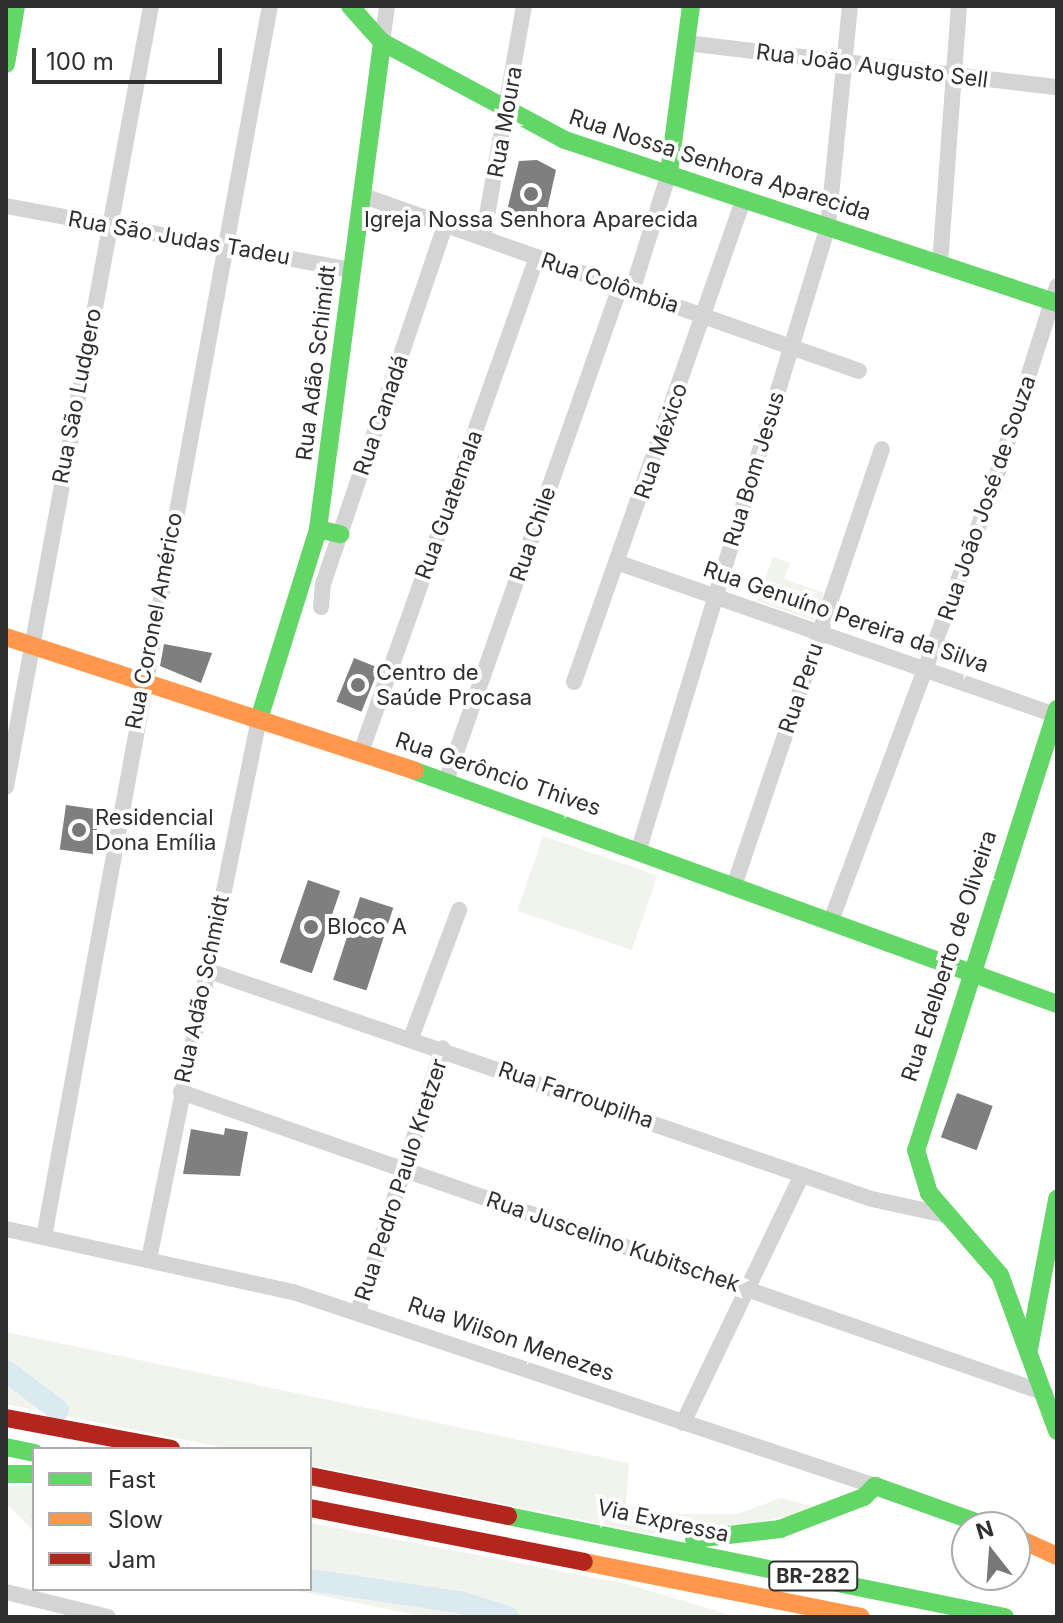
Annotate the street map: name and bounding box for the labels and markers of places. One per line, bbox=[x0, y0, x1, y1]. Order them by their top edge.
marker: Igreja Nossa Senhora Aparecida bbox=[522, 185, 540, 203]
place label: Igreja Nossa Senhora Aparecida bbox=[364, 207, 698, 233]
place label: Centro de Saúde Procasa bbox=[376, 659, 532, 710]
marker: Centro de Saúde Procasa bbox=[347, 674, 369, 696]
place label: Residencial Dona Emília bbox=[95, 804, 216, 856]
marker: Residencial Dona Emília bbox=[70, 821, 88, 839]
place label: Bloco A bbox=[327, 914, 407, 940]
marker: Bloco A bbox=[302, 918, 320, 936]

